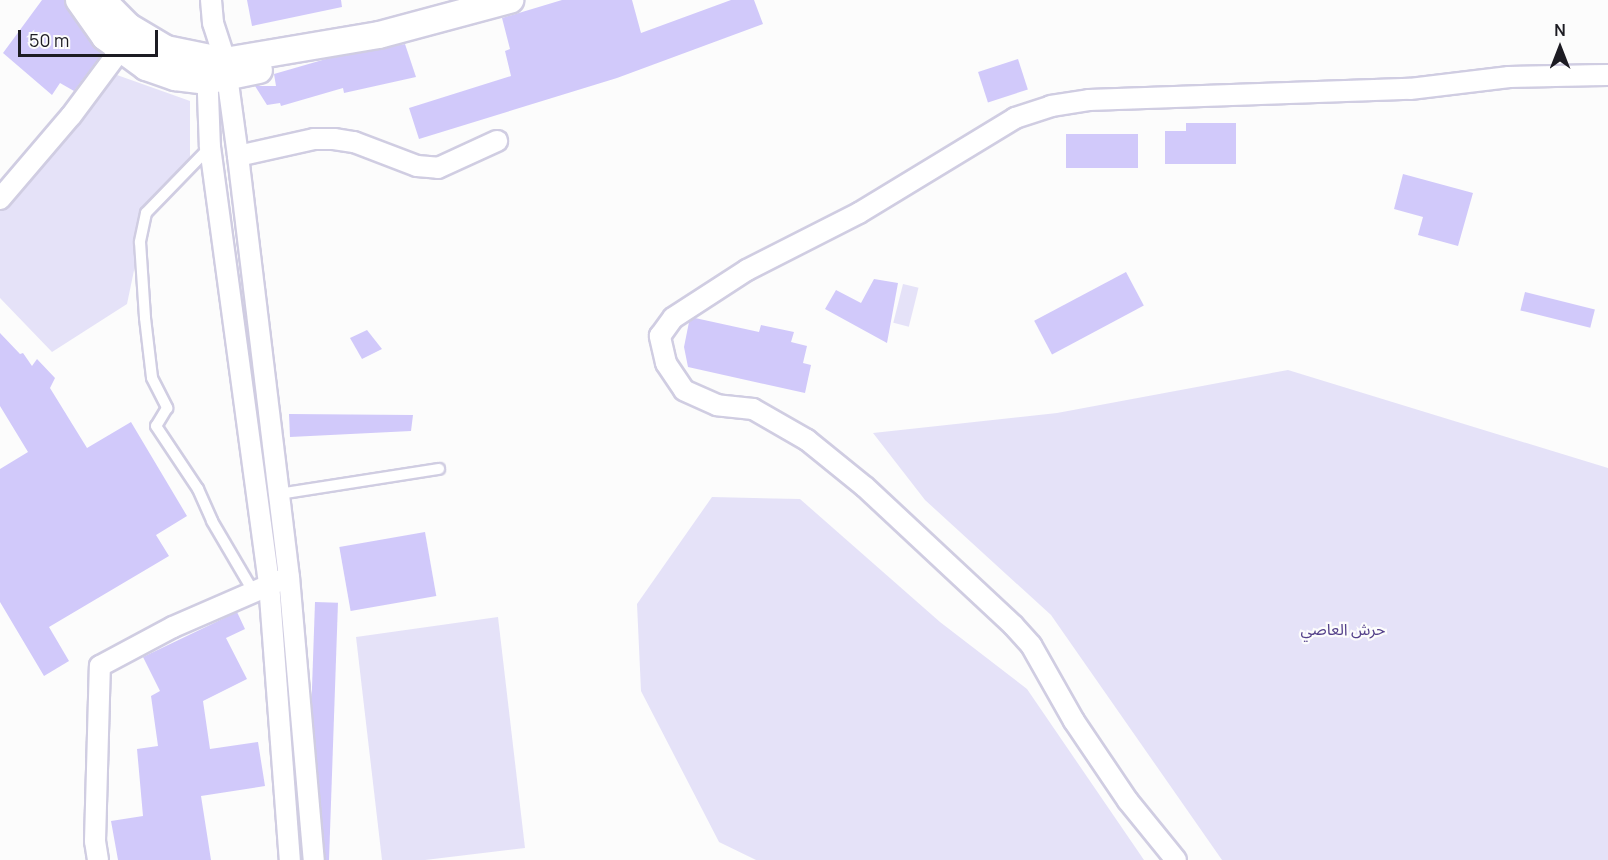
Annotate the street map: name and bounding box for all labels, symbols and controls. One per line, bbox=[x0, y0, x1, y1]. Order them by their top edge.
scale bar bbox=[21, 18, 160, 56]
north arrow bbox=[1530, 18, 1590, 78]
text: N bbox=[1554, 19, 1566, 41]
text: 50 m bbox=[29, 28, 69, 52]
park label: حرش العاصي bbox=[1300, 619, 1386, 639]

